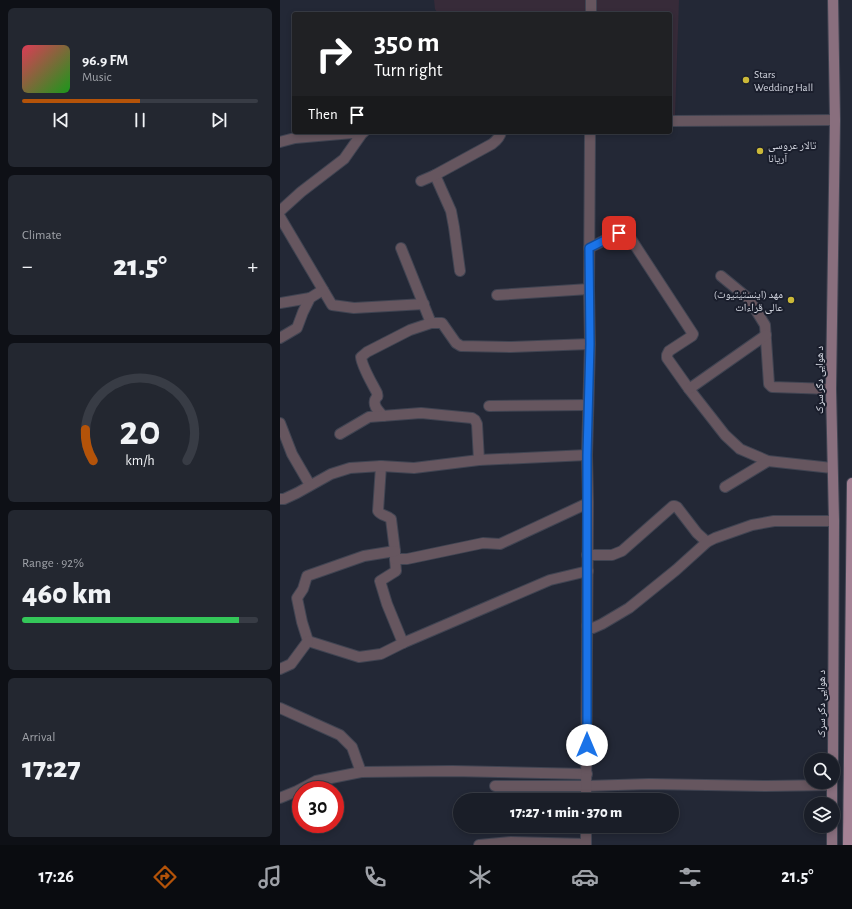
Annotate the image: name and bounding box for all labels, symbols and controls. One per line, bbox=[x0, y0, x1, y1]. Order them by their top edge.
icon: right bbox=[308, 28, 360, 80]
text: 350 m bbox=[374, 29, 440, 57]
text: 96.9 FM bbox=[82, 53, 128, 68]
text: Turn right bbox=[374, 62, 443, 80]
place label: Stars Wedding Hall bbox=[754, 69, 813, 93]
text: Music bbox=[82, 71, 112, 84]
marker: Stars Wedding Hall bbox=[741, 75, 751, 85]
icon: arrive bbox=[346, 104, 368, 126]
text: Then bbox=[308, 107, 338, 122]
icon: previous bbox=[50, 109, 72, 131]
icon: pause bbox=[129, 109, 151, 131]
icon: next bbox=[208, 109, 230, 131]
place label: تالار عروسی آریانا bbox=[768, 140, 817, 164]
marker: تالار عروسی آریانا bbox=[755, 146, 765, 156]
pin bbox=[602, 216, 636, 250]
icon: arrive bbox=[608, 222, 630, 244]
text: Climate bbox=[22, 229, 61, 242]
text: 21.5° bbox=[113, 251, 167, 281]
text: − bbox=[22, 255, 33, 277]
text: + bbox=[247, 255, 258, 277]
place label: مهد (اینستیتیوت) عالی قراءات bbox=[714, 289, 783, 314]
marker: مهد (اینستیتیوت) عالی قراءات bbox=[786, 295, 796, 305]
street label: د هوایی ډګر سړک bbox=[814, 346, 826, 414]
text: 20 bbox=[119, 410, 161, 451]
text: km/h bbox=[125, 453, 155, 467]
text: Range · 92% bbox=[22, 557, 84, 570]
text: 460 km bbox=[22, 579, 112, 609]
street label: د هوایی ډګر سړک bbox=[816, 670, 828, 738]
position arrow bbox=[566, 724, 608, 766]
text: Arrival bbox=[22, 731, 55, 744]
text: 17:27 bbox=[22, 753, 81, 783]
map controls bbox=[804, 753, 840, 833]
button: search bbox=[804, 753, 840, 789]
speed limit sign: 30 bbox=[292, 781, 344, 833]
button: layers bbox=[804, 797, 840, 833]
text: 17:27 · 1 min · 370 m bbox=[510, 805, 622, 820]
icon: directions bbox=[151, 863, 179, 891]
icon: music bbox=[256, 863, 284, 891]
icon: phone bbox=[361, 863, 389, 891]
icon: climate bbox=[466, 863, 494, 891]
icon: car bbox=[571, 863, 599, 891]
icon: filters bbox=[676, 863, 704, 891]
text: 17:26 bbox=[39, 868, 74, 886]
text: 21.5° bbox=[781, 868, 813, 886]

